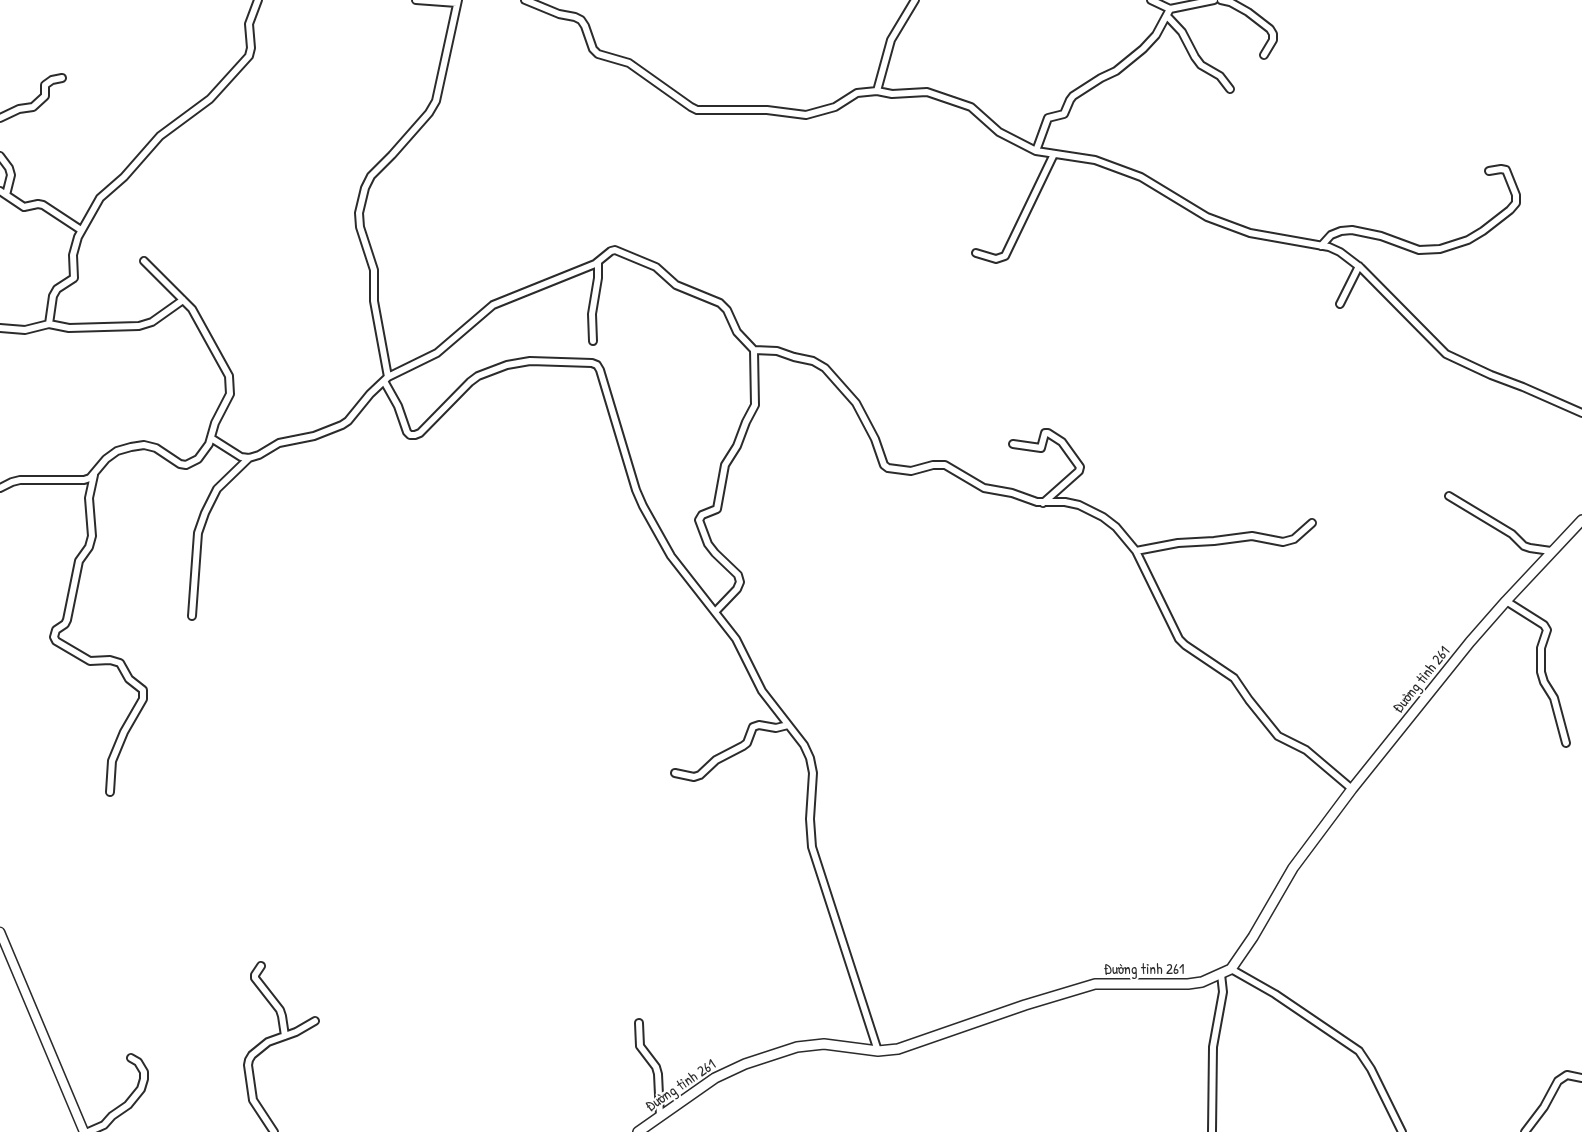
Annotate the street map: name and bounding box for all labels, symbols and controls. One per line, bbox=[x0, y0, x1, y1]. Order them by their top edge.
street label: Đường tỉnh 261 bbox=[1390, 643, 1454, 717]
street label: Đường tỉnh 261 bbox=[1104, 961, 1184, 979]
street label: Đường tỉnh 261 bbox=[643, 1056, 719, 1116]

